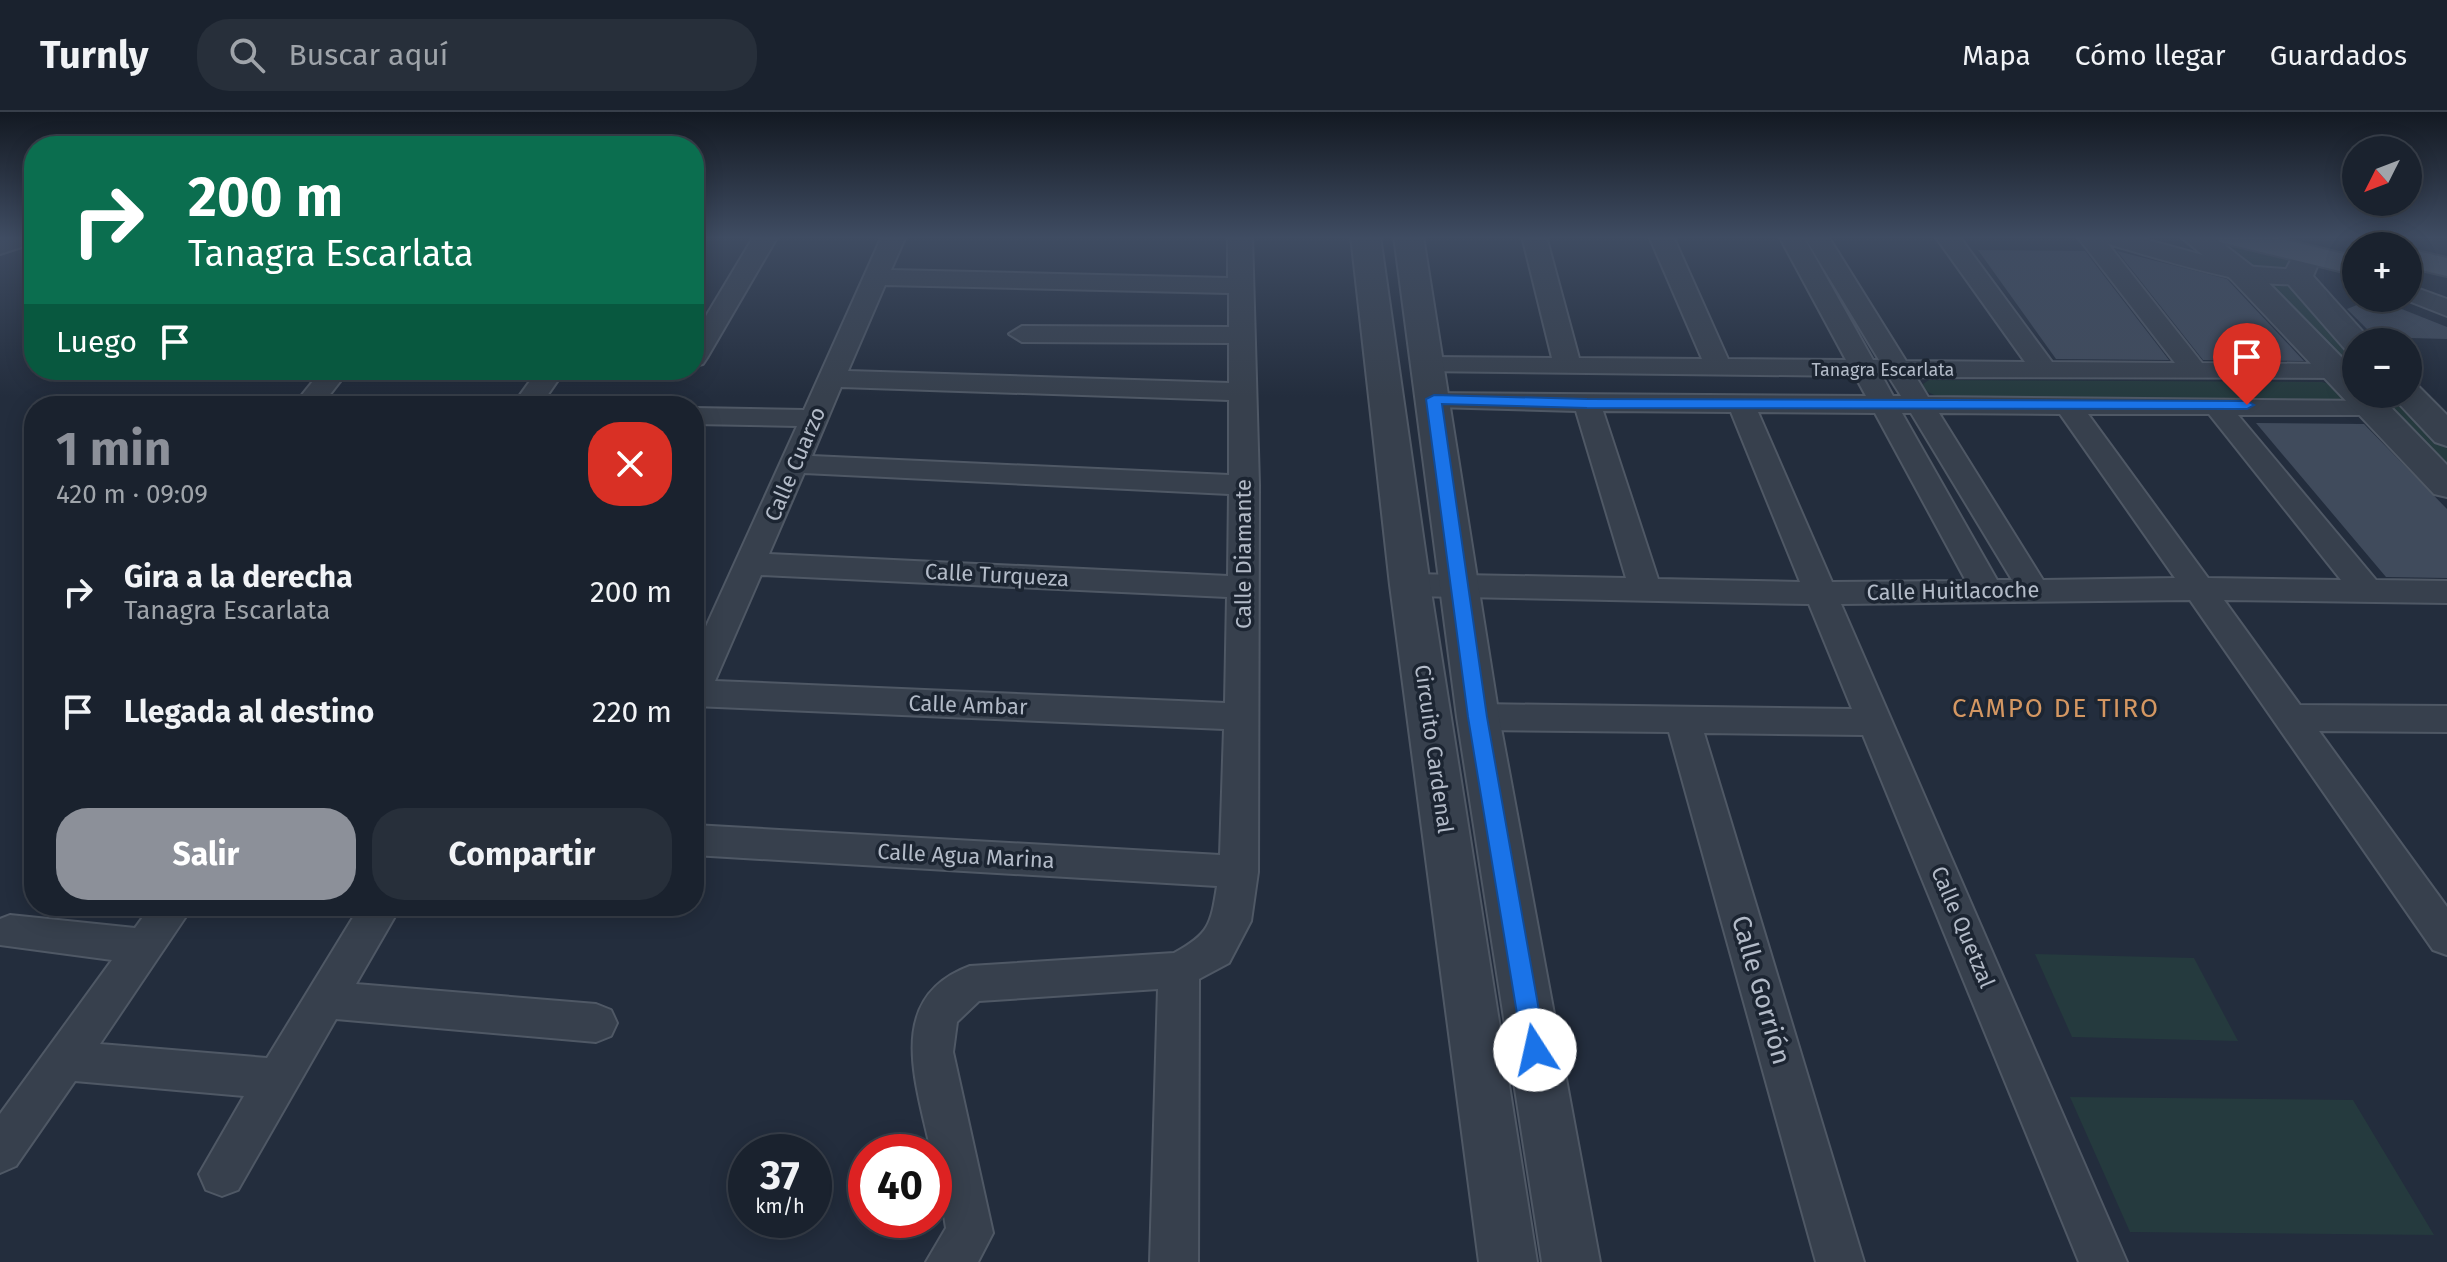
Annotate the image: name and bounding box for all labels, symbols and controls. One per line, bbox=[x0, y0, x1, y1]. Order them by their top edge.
search box bbox=[197, 19, 757, 91]
text: Turnly bbox=[40, 32, 149, 78]
icon: search bbox=[225, 33, 269, 77]
text: Buscar aquí bbox=[289, 37, 448, 73]
text: Mapa bbox=[1962, 39, 2031, 72]
text: Cómo llegar bbox=[2075, 39, 2226, 72]
text: Guardados bbox=[2270, 39, 2407, 72]
north arrow bbox=[2342, 136, 2422, 216]
map controls bbox=[2342, 136, 2422, 408]
text: 200 m bbox=[188, 164, 343, 231]
icon: right bbox=[56, 168, 160, 272]
text: Tanagra Escarlata bbox=[188, 232, 474, 276]
button: + bbox=[2342, 232, 2422, 312]
icon: arrive bbox=[153, 320, 197, 364]
pin bbox=[2213, 323, 2281, 405]
text: Luego bbox=[56, 324, 137, 360]
button: − bbox=[2342, 328, 2422, 408]
icon: arrive bbox=[2225, 335, 2269, 379]
street label: Tanagra Escarlata bbox=[1812, 359, 1954, 381]
street label: Calle Cuarzo bbox=[759, 403, 831, 525]
text: 1 min bbox=[56, 420, 171, 478]
button: close bbox=[588, 422, 672, 506]
text: 420 m · 09:09 bbox=[56, 479, 208, 510]
street label: Calle Diamante bbox=[1230, 479, 1257, 629]
street label: Calle Turqueza bbox=[924, 558, 1070, 592]
text: Gira a la derecha bbox=[124, 559, 353, 595]
icon: right bbox=[56, 570, 100, 614]
text: 200 m bbox=[590, 574, 672, 610]
street label: Calle Huitlacoche bbox=[1866, 576, 2040, 606]
text: Tanagra Escarlata bbox=[124, 595, 330, 626]
street label: Circuito Cardenal bbox=[1409, 663, 1459, 835]
street label: Calle Ambar bbox=[908, 689, 1029, 721]
icon: arrive bbox=[56, 690, 100, 734]
district label: CAMPO DE TIRO bbox=[1952, 693, 2160, 724]
text: Llegada al destino bbox=[124, 694, 374, 730]
text: 220 m bbox=[592, 694, 672, 730]
button: Salir bbox=[56, 808, 356, 900]
button: Compartir bbox=[372, 808, 672, 900]
street label: Calle Agua Marina bbox=[877, 838, 1055, 874]
street label: Calle Quetzal bbox=[1925, 862, 2001, 992]
street label: Calle Gorrión bbox=[1725, 912, 1797, 1068]
position arrow bbox=[1493, 1008, 1577, 1092]
speed limit sign: 40 bbox=[848, 1134, 952, 1238]
text: 37 bbox=[760, 1152, 800, 1200]
text: km/h bbox=[755, 1194, 805, 1218]

